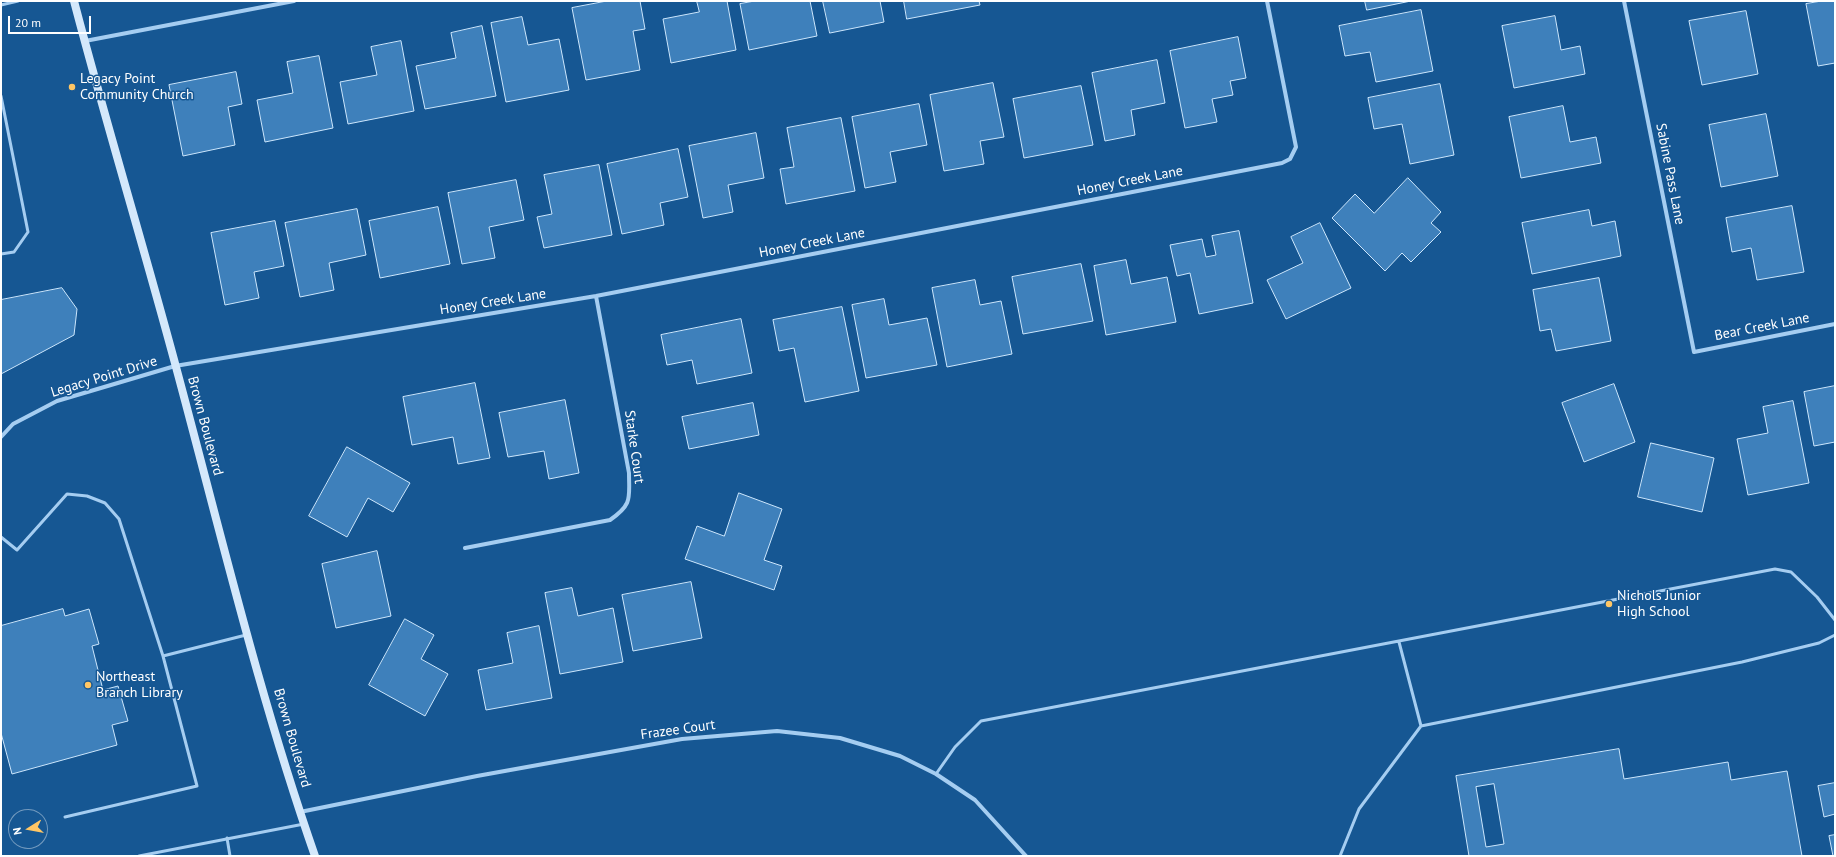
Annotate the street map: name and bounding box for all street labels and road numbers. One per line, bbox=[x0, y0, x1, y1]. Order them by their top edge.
street label: Sabine Pass Lane bbox=[1652, 122, 1688, 226]
street label: Honey Creek Lane bbox=[1076, 163, 1184, 199]
street label: Honey Creek Lane bbox=[758, 225, 866, 261]
street label: Honey Creek Lane bbox=[439, 285, 547, 319]
street label: Bear Creek Lane bbox=[1713, 310, 1811, 344]
street label: Legacy Point Drive bbox=[49, 353, 159, 401]
street label: Brown Boulevard bbox=[184, 375, 226, 477]
street label: Starke Court bbox=[621, 409, 647, 485]
street label: Brown Boulevard bbox=[270, 687, 314, 789]
street label: Frazee Court bbox=[640, 716, 716, 744]

